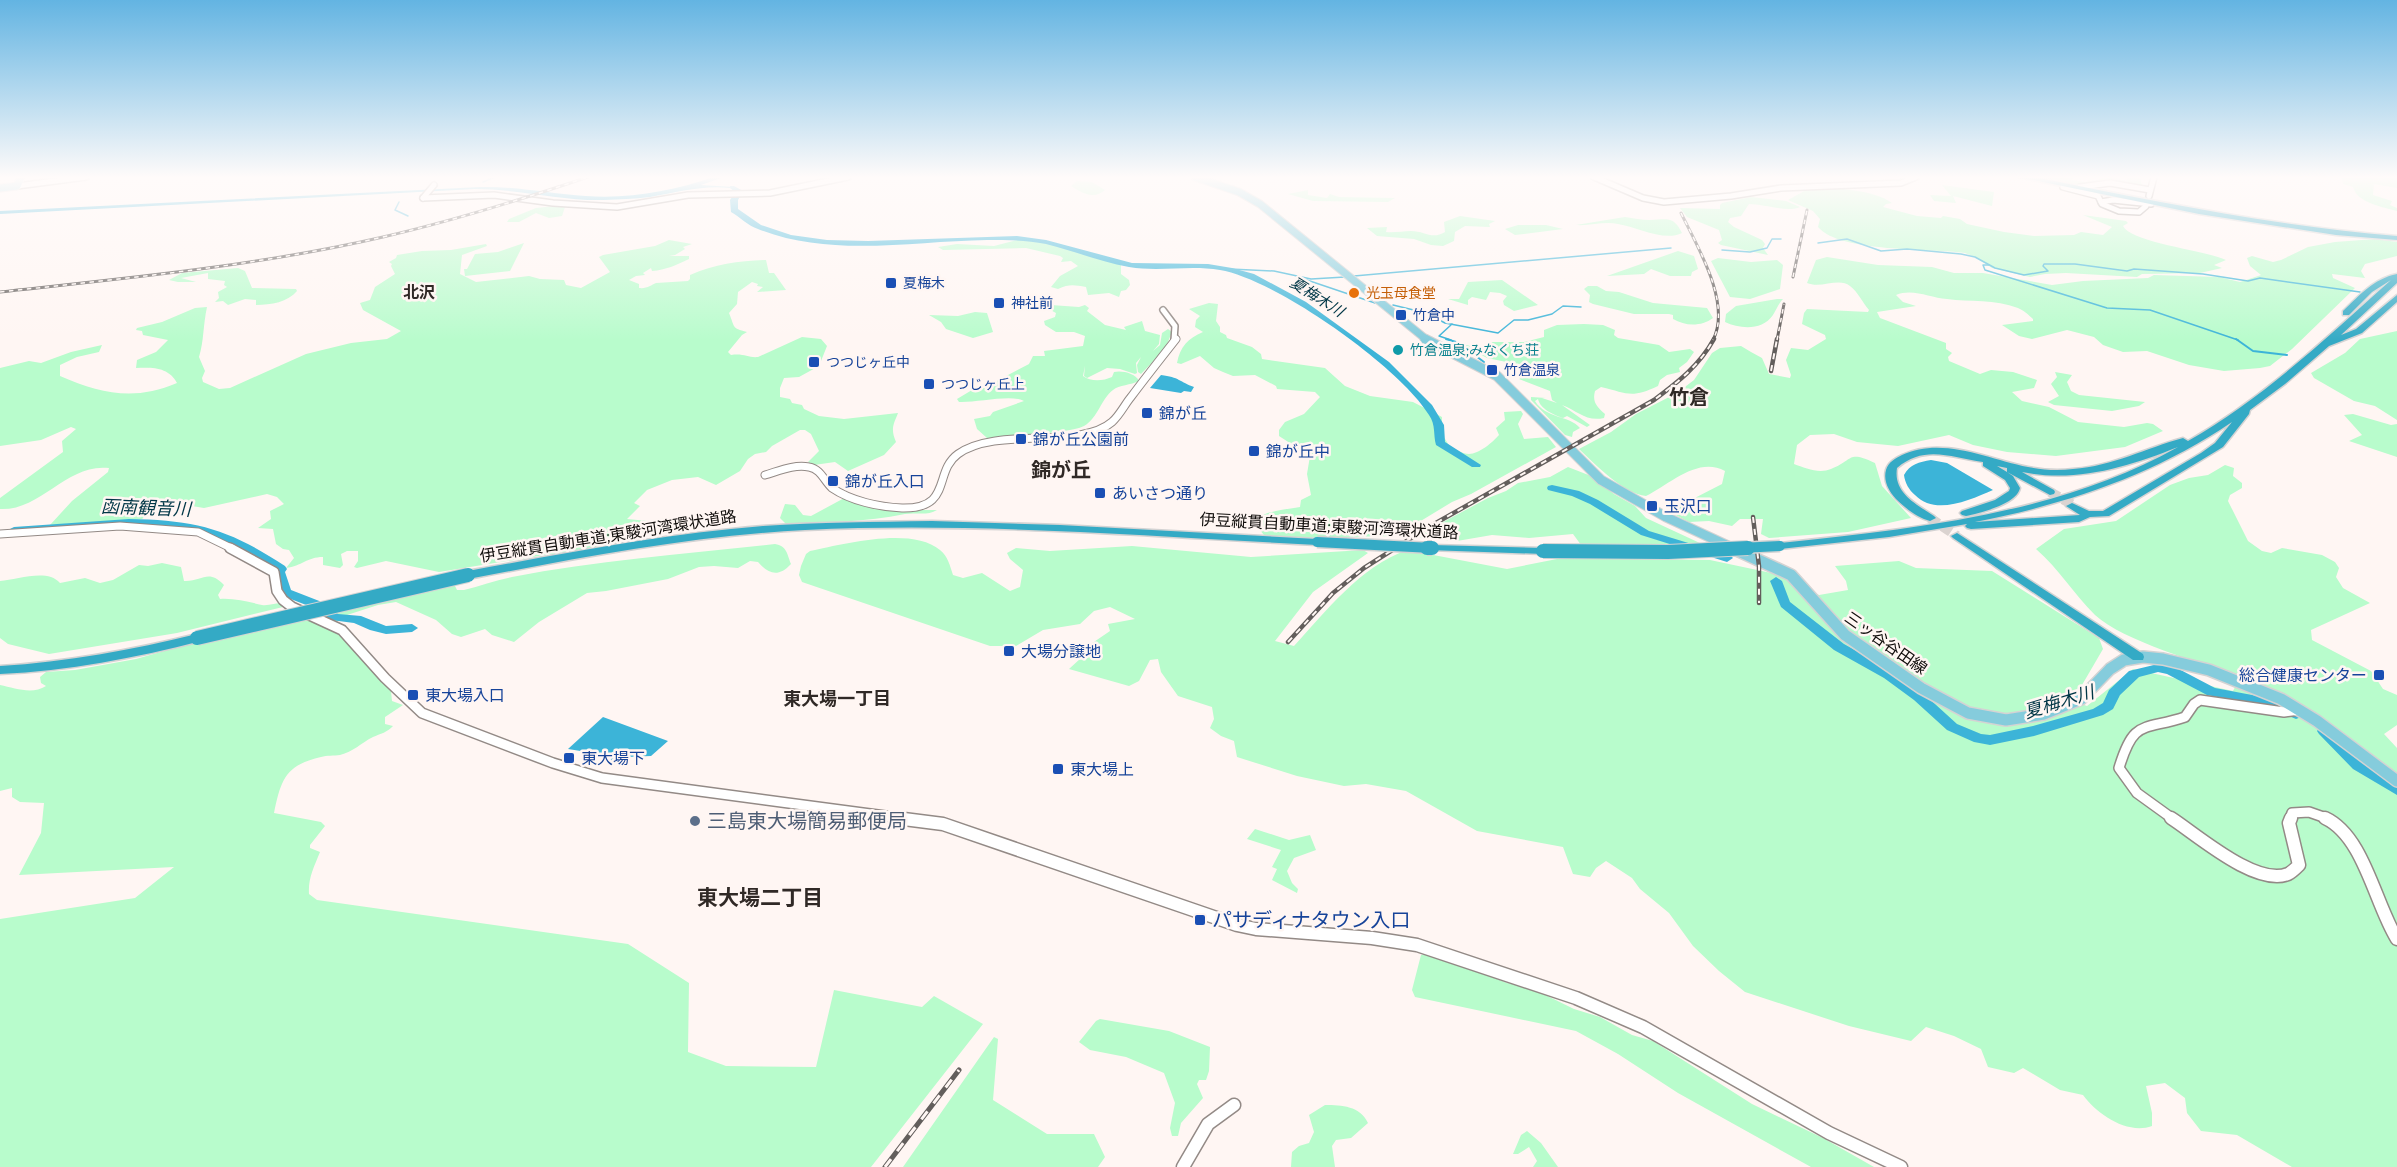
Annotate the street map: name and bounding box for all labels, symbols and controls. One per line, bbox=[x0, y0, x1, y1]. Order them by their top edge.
water label: 夏梅木川 bbox=[1287, 273, 1349, 322]
place label: 夏梅木 bbox=[903, 275, 945, 292]
marker: 夏梅木 bbox=[884, 276, 898, 290]
district label: 北沢 bbox=[403, 283, 435, 302]
place label: 光玉母食堂 bbox=[1366, 285, 1436, 302]
marker: 光玉母食堂 bbox=[1347, 286, 1361, 300]
place label: 神社前 bbox=[1011, 295, 1053, 312]
marker: 神社前 bbox=[992, 296, 1006, 310]
place label: 竹倉中 bbox=[1413, 307, 1455, 324]
marker: 竹倉中 bbox=[1394, 308, 1408, 322]
place label: 竹倉温泉;みなくち荘 bbox=[1410, 342, 1539, 359]
marker: 竹倉温泉;みなくち荘 bbox=[1391, 343, 1405, 357]
place label: つつじヶ丘中 bbox=[826, 354, 910, 371]
marker: つつじヶ丘中 bbox=[807, 355, 821, 369]
place label: 竹倉温泉 bbox=[1504, 362, 1560, 379]
marker: 竹倉温泉 bbox=[1485, 363, 1499, 377]
place label: つつじヶ丘上 bbox=[941, 376, 1025, 393]
marker: つつじヶ丘上 bbox=[922, 377, 936, 391]
district label: 竹倉 bbox=[1669, 385, 1709, 409]
place label: 錦が丘 bbox=[1159, 404, 1207, 423]
marker: 錦が丘 bbox=[1140, 406, 1154, 420]
place label: 錦が丘公園前 bbox=[1033, 430, 1129, 449]
marker: 錦が丘公園前 bbox=[1014, 432, 1028, 446]
place label: 錦が丘中 bbox=[1266, 442, 1330, 461]
marker: 錦が丘中 bbox=[1247, 444, 1261, 458]
district label: 錦が丘 bbox=[1031, 458, 1091, 482]
place label: 錦が丘入口 bbox=[845, 472, 925, 491]
marker: 錦が丘入口 bbox=[826, 474, 840, 488]
place label: あいさつ通り bbox=[1112, 484, 1208, 503]
marker: あいさつ通り bbox=[1093, 486, 1107, 500]
water label: 函南観音川 bbox=[101, 495, 193, 521]
place label: 玉沢口 bbox=[1664, 497, 1712, 516]
marker: 玉沢口 bbox=[1645, 499, 1659, 513]
street label: 伊豆縦貫自動車道;東駿河湾環状道路 bbox=[478, 506, 738, 566]
street label: 伊豆縦貫自動車道;東駿河湾環状道路 bbox=[1199, 510, 1459, 542]
street label: 三ッ谷谷田線 bbox=[1841, 608, 1931, 678]
place label: 大場分譲地 bbox=[1021, 642, 1101, 661]
marker: 大場分譲地 bbox=[1002, 644, 1016, 658]
place label: 総合健康センター bbox=[2239, 666, 2367, 685]
marker: 総合健康センター bbox=[2372, 668, 2386, 682]
water label: 夏梅木川 bbox=[2021, 680, 2099, 723]
place label: 東大場入口 bbox=[425, 686, 505, 705]
marker: 東大場入口 bbox=[406, 688, 420, 702]
district label: 東大場一丁目 bbox=[783, 688, 891, 710]
place label: 東大場下 bbox=[581, 749, 645, 768]
marker: 東大場下 bbox=[562, 751, 576, 765]
place label: 東大場上 bbox=[1070, 760, 1134, 779]
marker: 東大場上 bbox=[1051, 762, 1065, 776]
place label: 三島東大場簡易郵便局 bbox=[707, 809, 907, 833]
marker: 三島東大場簡易郵便局 bbox=[688, 814, 702, 828]
district label: 東大場二丁目 bbox=[697, 885, 823, 911]
place label: パサディナタウン入口 bbox=[1212, 908, 1411, 932]
marker: パサディナタウン入口 bbox=[1193, 913, 1207, 927]

